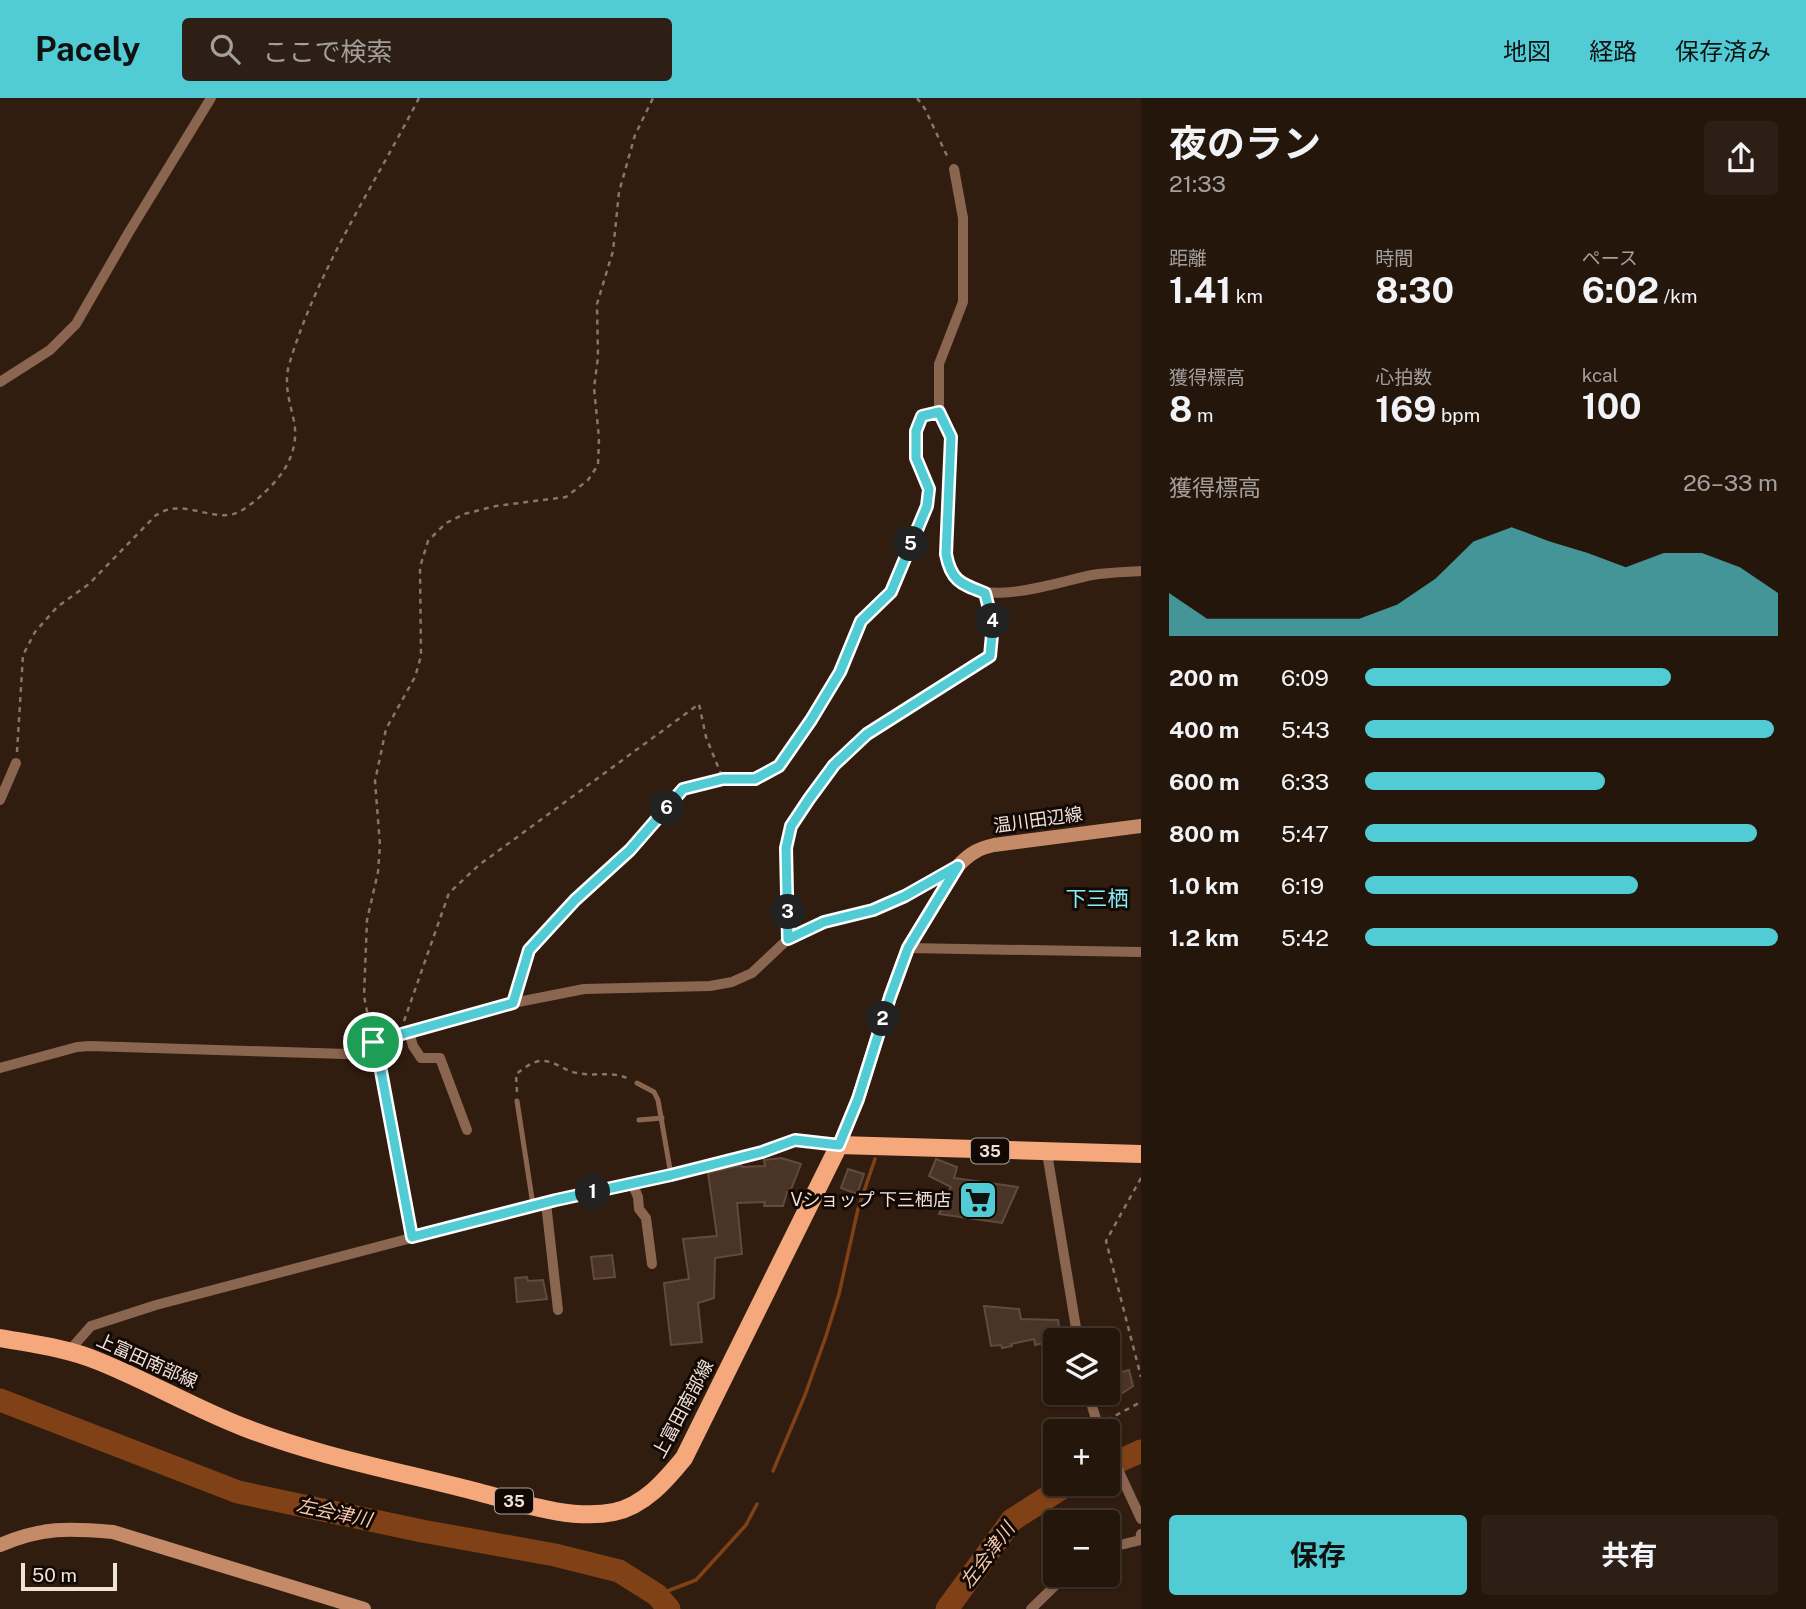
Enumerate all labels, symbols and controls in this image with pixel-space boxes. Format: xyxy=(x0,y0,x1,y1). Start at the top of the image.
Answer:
search box xyxy=(182,18,672,81)
text: Pacely xyxy=(35,30,140,68)
icon: search xyxy=(206,30,244,68)
text: ここで検索 xyxy=(262,36,392,67)
text: 地図 xyxy=(1503,37,1551,65)
text: 経路 xyxy=(1589,37,1637,65)
text: 保存済み xyxy=(1675,37,1771,65)
text: 夜のラン xyxy=(1169,121,1321,166)
button: share xyxy=(1704,121,1778,195)
text: 21:33 xyxy=(1169,170,1226,197)
text: 距離 xyxy=(1169,247,1207,269)
text: 時間 xyxy=(1375,247,1413,269)
text: ペース xyxy=(1582,247,1638,269)
text: 1.41 xyxy=(1169,270,1231,311)
text: 8:30 xyxy=(1375,270,1454,311)
text: 6:02 xyxy=(1582,270,1659,311)
text: km xyxy=(1231,285,1263,307)
text: /km xyxy=(1659,285,1697,307)
text: kcal xyxy=(1582,364,1618,386)
text: 獲得標高 xyxy=(1169,366,1245,388)
text: 心拍数 xyxy=(1375,366,1432,388)
text: 100 xyxy=(1582,386,1642,427)
text: 8 xyxy=(1169,389,1193,430)
text: 169 xyxy=(1375,389,1436,430)
text: m xyxy=(1193,404,1214,426)
text: bpm xyxy=(1436,404,1480,426)
text: 26–33 m xyxy=(1683,469,1778,496)
text: 獲得標高 xyxy=(1169,474,1261,501)
pin: 5 xyxy=(894,526,928,562)
text: 5 xyxy=(904,532,917,554)
pin: 4 xyxy=(976,603,1010,638)
text: 4 xyxy=(986,609,999,631)
text: 200 m xyxy=(1169,664,1239,691)
text: 6:09 xyxy=(1281,664,1329,691)
text: 400 m xyxy=(1169,716,1239,743)
text: 5:43 xyxy=(1281,716,1330,743)
text: 600 m xyxy=(1169,768,1239,795)
text: 6:33 xyxy=(1281,768,1329,795)
pin: 6 xyxy=(650,790,684,826)
text: 6 xyxy=(660,796,673,818)
street label: 温川田辺線 xyxy=(992,803,1084,836)
text: 800 m xyxy=(1169,820,1240,847)
text: 5:47 xyxy=(1281,820,1329,847)
text: 1.0 km xyxy=(1169,872,1239,899)
text: 6:19 xyxy=(1281,872,1324,899)
district label: 下三栖 xyxy=(1066,886,1129,911)
pin: 3 xyxy=(770,894,806,930)
text: 3 xyxy=(781,900,794,922)
text: 1.2 km xyxy=(1169,924,1239,951)
text: 5:42 xyxy=(1281,924,1329,951)
pin: 2 xyxy=(866,1002,900,1037)
text: 2 xyxy=(876,1007,889,1029)
pin xyxy=(343,1012,403,1072)
icon: arrive xyxy=(354,1023,392,1061)
road number: 35 xyxy=(971,1138,1009,1163)
pin: 1 xyxy=(576,1174,610,1210)
supermarket icon: Vショップ 下三栖店 xyxy=(957,1179,999,1221)
text: 1 xyxy=(588,1180,597,1202)
place label: Vショップ 下三栖店 xyxy=(791,1189,951,1210)
map controls xyxy=(1043,1328,1120,1587)
button: layers xyxy=(1043,1328,1120,1405)
street label: 上富田南部線 xyxy=(94,1329,201,1392)
street label: 上富田南部線 xyxy=(648,1356,717,1461)
button: + xyxy=(1043,1419,1120,1496)
road number: 35 xyxy=(495,1488,533,1513)
water label: 左会津川 xyxy=(295,1493,375,1531)
button: − xyxy=(1043,1510,1120,1587)
button: 保存 xyxy=(1169,1515,1467,1595)
button: 共有 xyxy=(1481,1515,1778,1595)
water label: 左会津川 xyxy=(955,1516,1020,1592)
scale bar xyxy=(21,1560,117,1592)
text: 50 m xyxy=(32,1564,77,1586)

